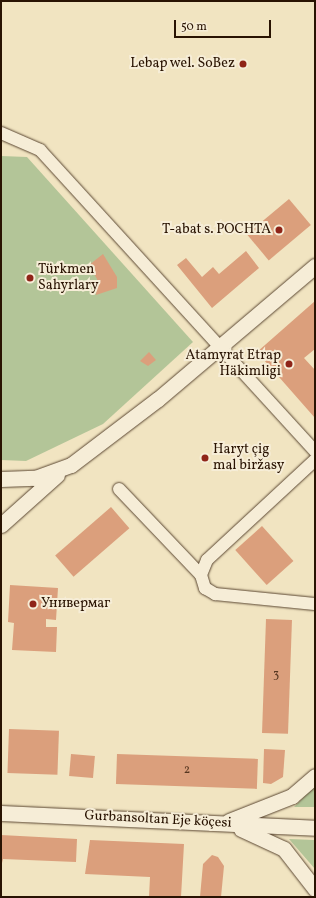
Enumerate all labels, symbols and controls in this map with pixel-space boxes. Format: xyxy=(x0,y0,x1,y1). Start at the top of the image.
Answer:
scale bar xyxy=(176,12,273,38)
text: 50 m xyxy=(181,19,207,35)
place label: Lebap wel. SoBez xyxy=(130,56,235,72)
marker: Lebap wel. SoBez xyxy=(238,59,248,69)
place label: T-abat s. POCHTA xyxy=(162,222,271,238)
marker: T-abat s. POCHTA xyxy=(274,225,284,235)
place label: Türkmen Sahyrlary xyxy=(38,262,99,294)
marker: Türkmen Sahyrlary xyxy=(25,273,35,283)
place label: Atamyrat Etrap Häkimligi xyxy=(186,348,281,380)
marker: Atamyrat Etrap Häkimligi xyxy=(284,359,294,369)
place label: Haryt çig mal biržasy xyxy=(213,442,284,474)
marker: Haryt çig mal biržasy xyxy=(200,453,210,463)
place label: Универмаг xyxy=(41,596,110,612)
marker: Универмаг xyxy=(28,599,38,609)
house number: 3 xyxy=(273,669,279,683)
house number: 2 xyxy=(184,764,190,778)
street label: Gurbansoltan Eje köçesi xyxy=(84,808,232,832)

